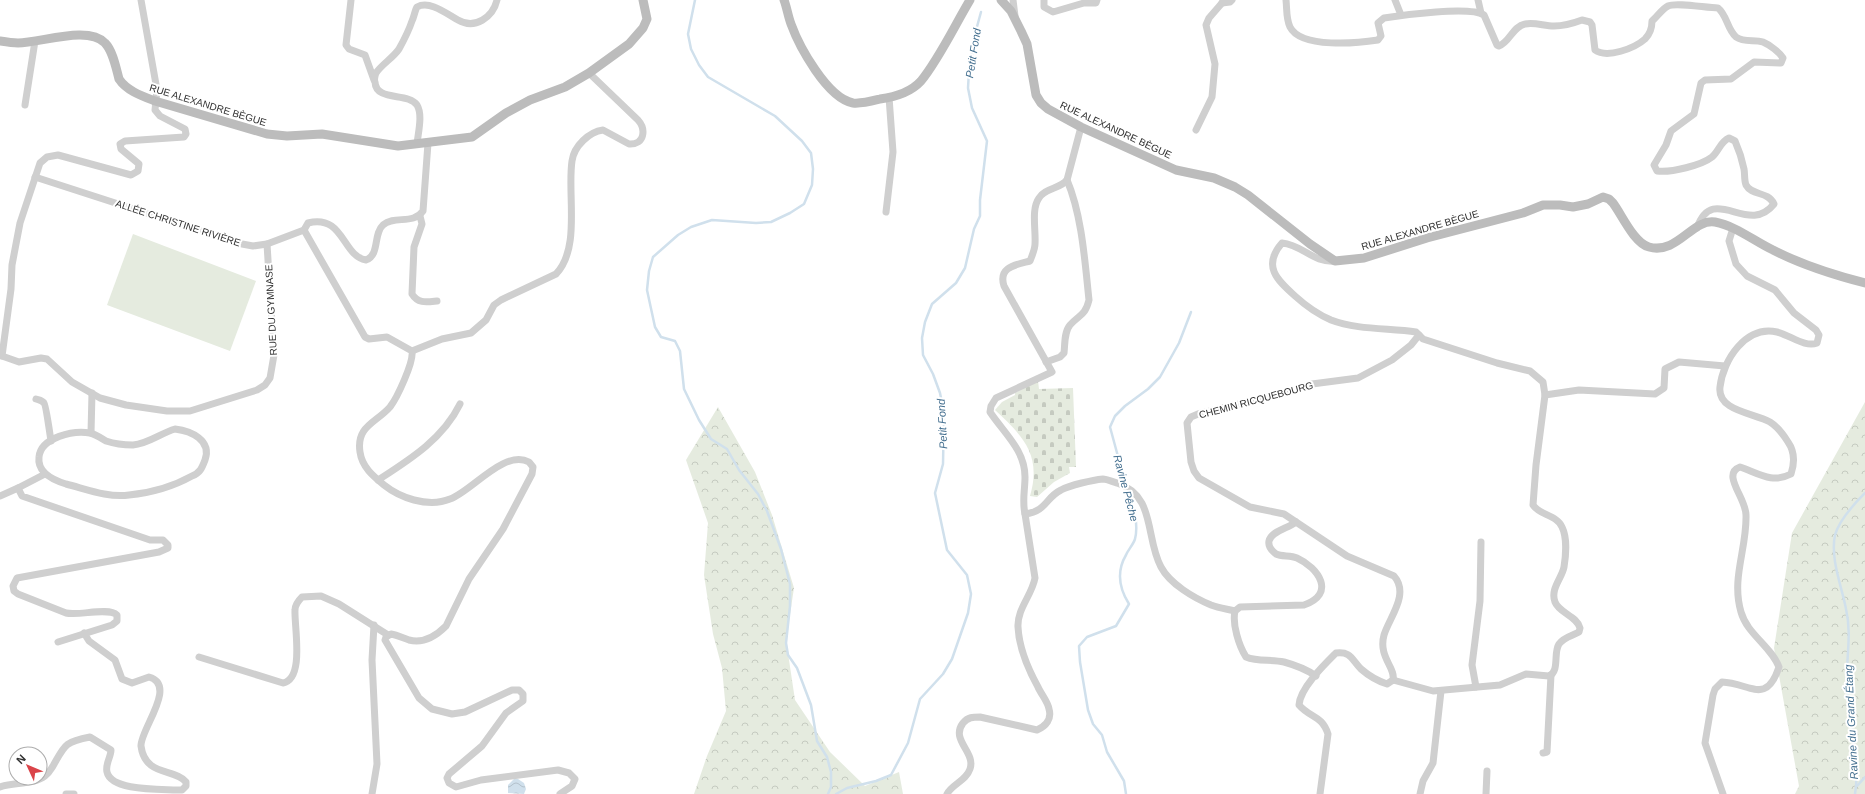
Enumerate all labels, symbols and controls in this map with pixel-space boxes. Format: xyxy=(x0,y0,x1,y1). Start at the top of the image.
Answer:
water label: Petit Fond xyxy=(963,26,983,79)
street label: RUE ALEXANDRE BÈGUE xyxy=(148,81,268,128)
street label: RUE ALEXANDRE BÈGUE xyxy=(1059,98,1174,161)
street label: ALLÉE CHRISTINE RIVIÈRE xyxy=(114,197,242,249)
street label: RUE ALEXANDRE BÈGUE xyxy=(1360,207,1480,252)
street label: RUE DU GYMNASE xyxy=(263,264,279,356)
street label: CHEMIN RICQUEBOURG xyxy=(1198,379,1315,421)
water label: Petit Fond xyxy=(935,398,949,449)
water label: Ravine Pêche xyxy=(1111,453,1141,523)
water label: Ravine du Grand Étang xyxy=(1842,663,1860,780)
north arrow xyxy=(8,746,48,786)
text: N xyxy=(14,752,28,766)

